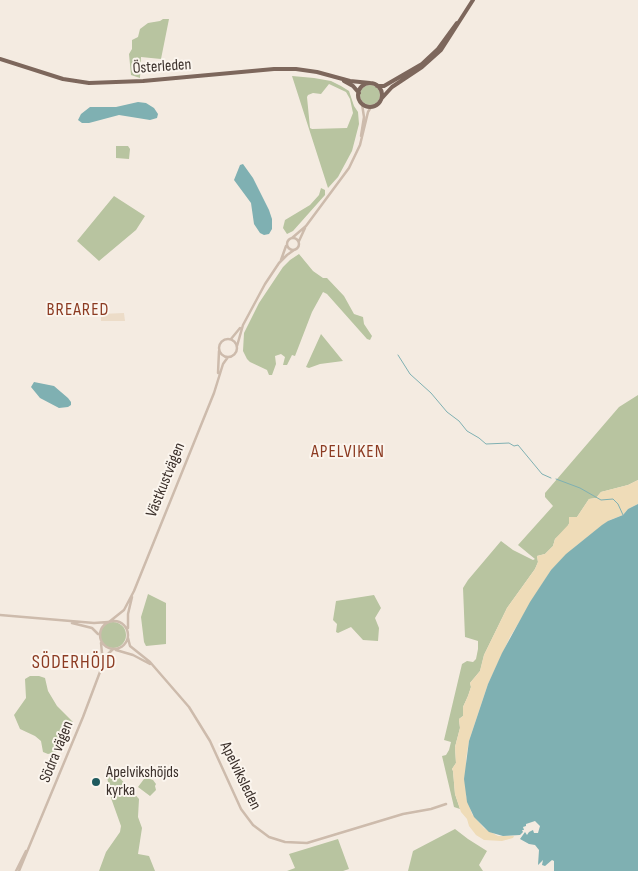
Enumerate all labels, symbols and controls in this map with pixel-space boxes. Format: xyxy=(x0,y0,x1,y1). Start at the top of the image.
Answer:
street label: Österleden xyxy=(132,55,192,79)
district label: BREARED xyxy=(46,299,110,321)
street label: Västkustvägen xyxy=(142,440,190,520)
district label: APELVIKEN xyxy=(310,441,386,463)
district label: SÖDERHÖJD xyxy=(31,652,117,674)
street label: Södra vägen xyxy=(36,718,78,786)
street label: Apelviksleden xyxy=(215,739,265,813)
place label: Apelvikshöjds kyrka xyxy=(106,763,179,801)
marker: Apelvikshöjds kyrka xyxy=(90,776,102,788)

